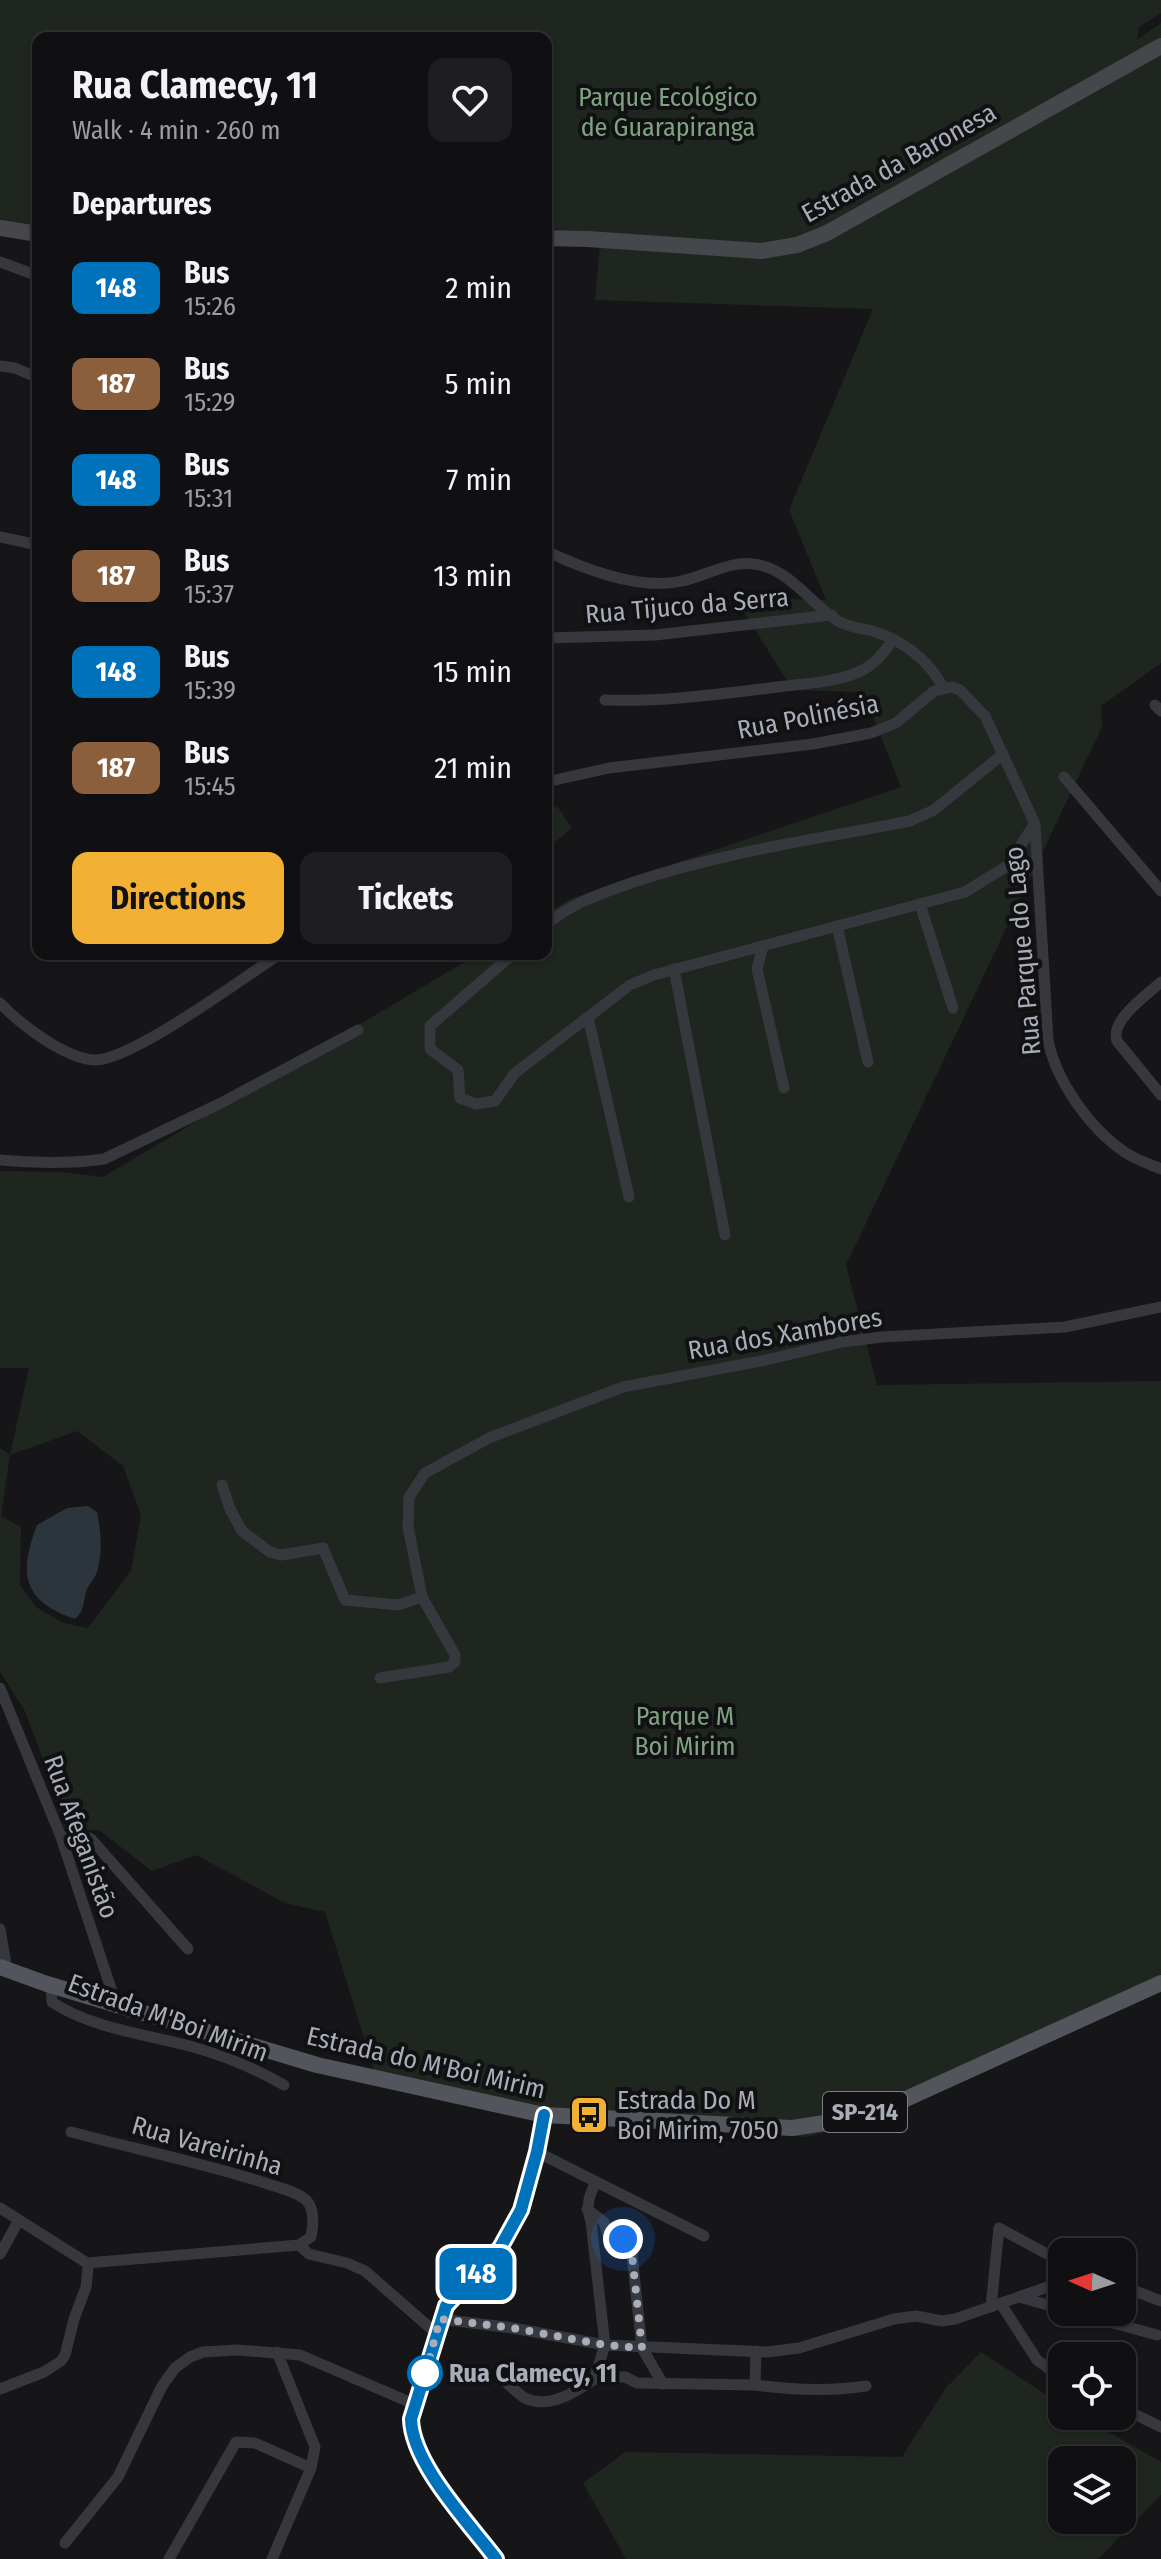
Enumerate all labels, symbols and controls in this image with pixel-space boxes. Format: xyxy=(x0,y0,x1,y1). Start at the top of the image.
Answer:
button: heart xyxy=(428,58,512,142)
text: Rua Clamecy, 11 xyxy=(72,62,318,108)
park label: Parque Ecológico de Guarapiranga xyxy=(578,82,758,143)
street label: Estrada da Baronesa xyxy=(796,97,1002,229)
text: Walk · 4 min · 260 m xyxy=(72,115,281,146)
text: Departures xyxy=(72,186,212,222)
text: Bus xyxy=(184,255,229,291)
text: 2 min xyxy=(445,270,512,306)
text: 148 xyxy=(95,271,137,304)
text: 15:26 xyxy=(184,291,236,322)
text: Bus xyxy=(184,351,229,387)
text: 5 min xyxy=(445,366,512,402)
text: 187 xyxy=(97,367,135,400)
text: 15:29 xyxy=(184,387,236,418)
text: Bus xyxy=(184,447,229,483)
text: 7 min xyxy=(446,462,512,498)
text: 148 xyxy=(95,463,137,496)
text: 15:31 xyxy=(184,483,233,514)
text: Bus xyxy=(184,543,229,579)
text: 13 min xyxy=(433,558,512,594)
text: 187 xyxy=(97,559,135,592)
text: 15:37 xyxy=(184,579,234,610)
street label: Rua Tijuco da Serra xyxy=(584,582,790,630)
text: Bus xyxy=(184,639,229,675)
text: 15 min xyxy=(433,654,512,690)
text: 148 xyxy=(95,655,137,688)
text: 15:39 xyxy=(184,675,236,706)
street label: Rua Polinésia xyxy=(735,688,881,746)
text: Bus xyxy=(184,735,229,771)
text: 21 min xyxy=(434,750,512,786)
text: 187 xyxy=(97,751,135,784)
text: 15:45 xyxy=(184,771,236,802)
street label: Rua Parque do Lago xyxy=(998,845,1048,1057)
button: Directions xyxy=(72,852,284,944)
button: Tickets xyxy=(300,852,512,944)
street label: Rua dos Xambores xyxy=(686,1302,884,1366)
park label: Parque M Boi Mirim xyxy=(634,1701,736,1762)
street label: Rua Afeganistão xyxy=(37,1751,125,1923)
street label: Estrada M'Boi Mirim xyxy=(64,1967,272,2069)
street label: Estrada do M'Boi Mirim xyxy=(304,2020,548,2106)
place label: Estrada Do M Boi Mirim, 7050 xyxy=(617,2085,779,2146)
road number: SP-214 xyxy=(823,2092,907,2132)
bus stop icon: Estrada Do M Boi Mirim, 7050 xyxy=(568,2094,610,2136)
street label: Rua Vareirinha xyxy=(128,2110,286,2182)
your location xyxy=(603,2219,643,2259)
north arrow xyxy=(1048,2238,1136,2326)
map controls xyxy=(1048,2238,1136,2534)
line badge: 148 xyxy=(430,2248,522,2300)
text: 148 xyxy=(455,2257,497,2290)
button: locate xyxy=(1048,2342,1136,2430)
marker: Rua Clamecy, 11 xyxy=(408,2356,442,2390)
place label: Rua Clamecy, 11 xyxy=(449,2358,617,2389)
button: layers xyxy=(1048,2446,1136,2534)

